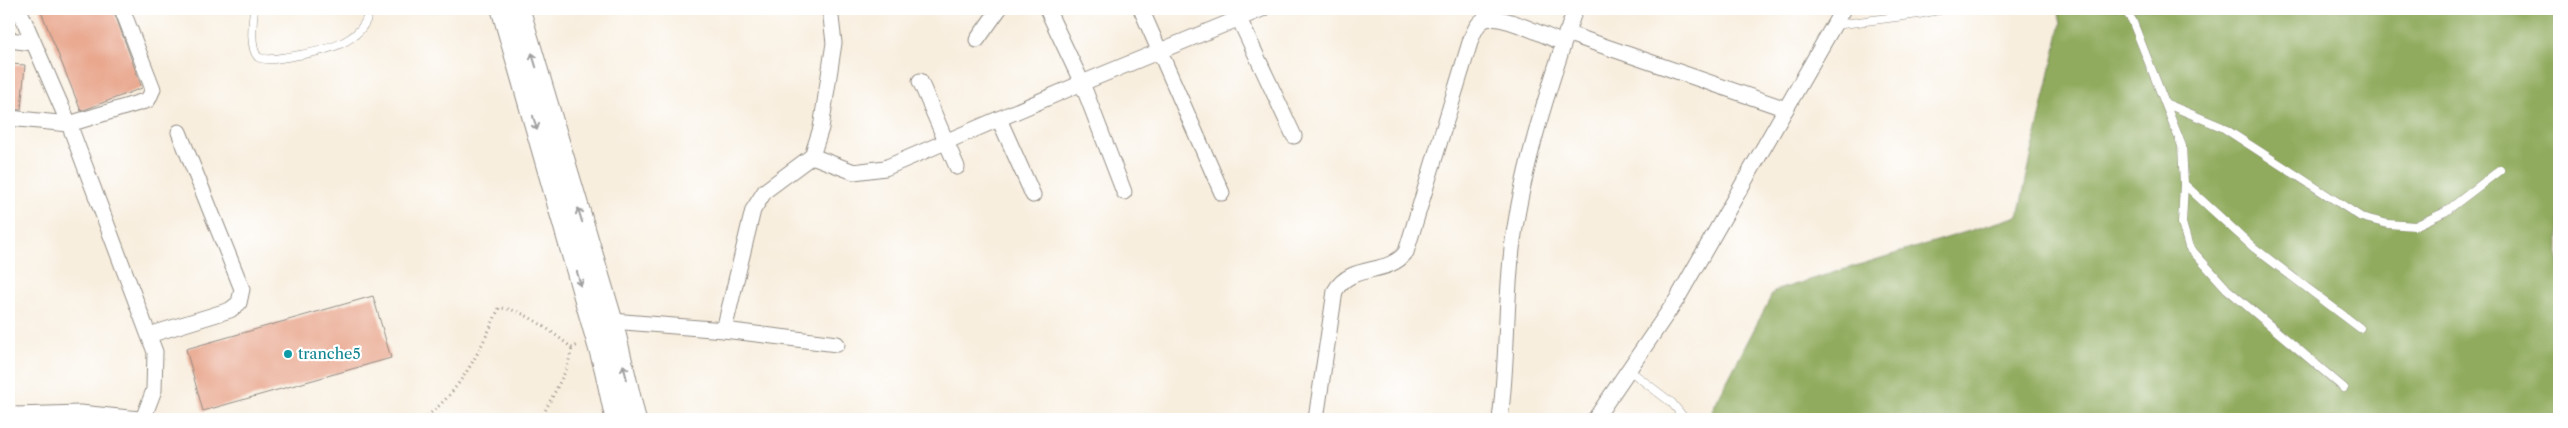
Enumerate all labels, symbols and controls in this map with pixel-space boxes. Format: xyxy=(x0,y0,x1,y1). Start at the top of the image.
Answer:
one-way arrow xyxy=(528,52,538,68)
one-way arrow xyxy=(530,114,540,130)
one-way arrow xyxy=(575,208,585,224)
one-way arrow xyxy=(575,271,585,287)
place label: tranche5 xyxy=(298,344,361,363)
marker: tranche5 xyxy=(282,348,294,360)
one-way arrow xyxy=(620,364,629,380)

